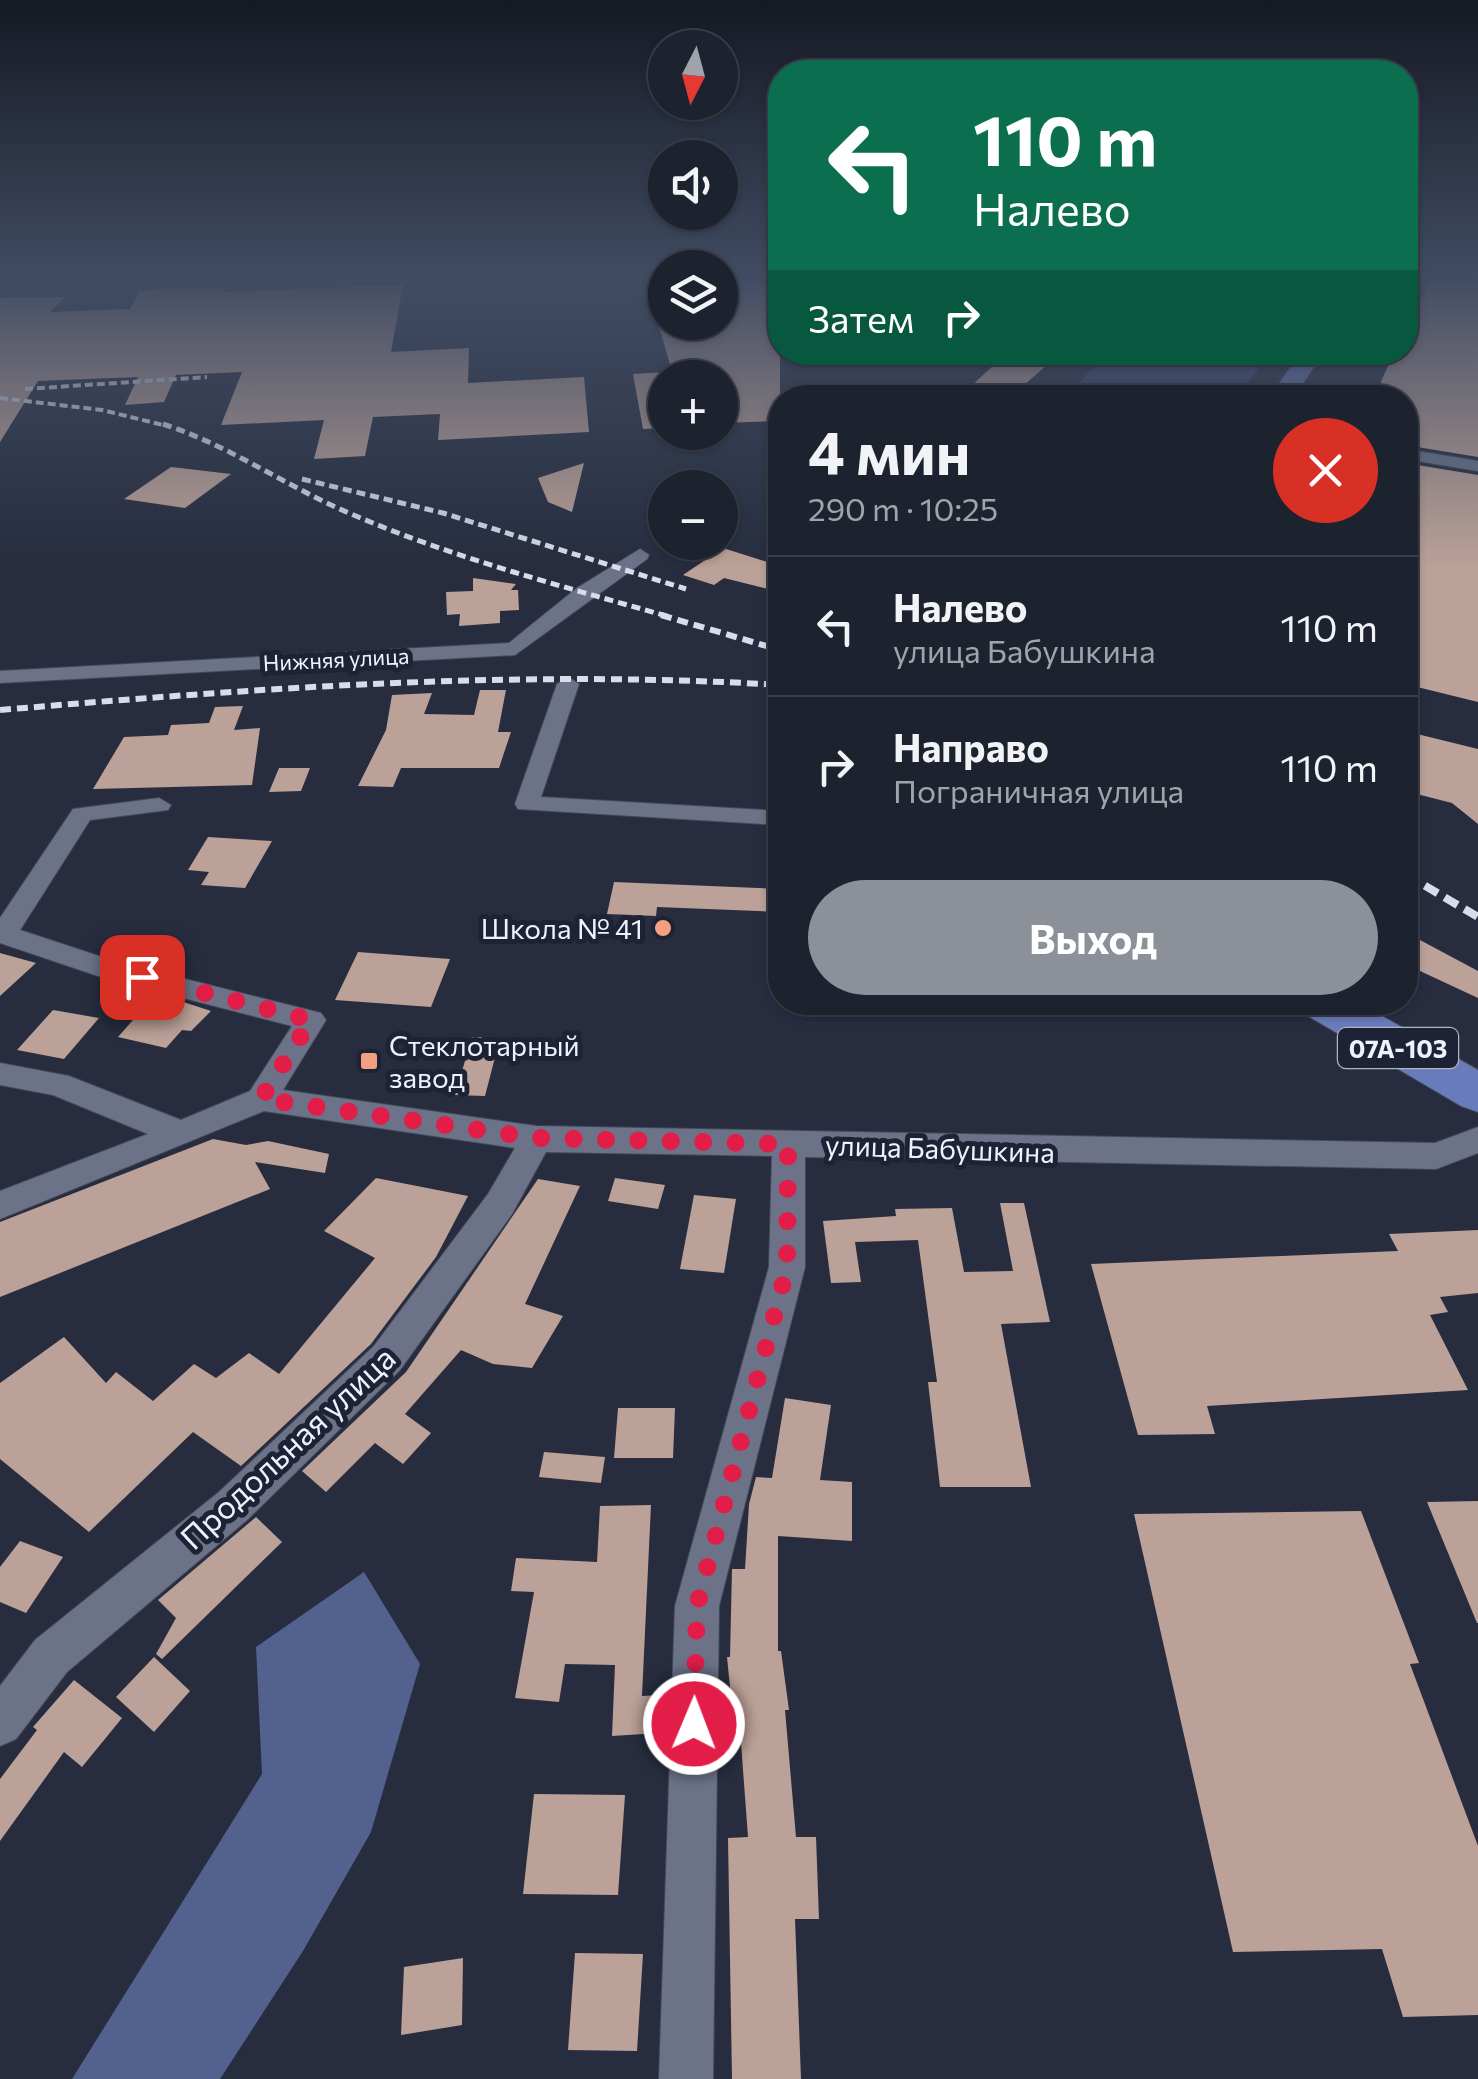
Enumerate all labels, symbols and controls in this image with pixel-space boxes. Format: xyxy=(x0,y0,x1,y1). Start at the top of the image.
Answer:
north arrow xyxy=(648,30,738,120)
map controls xyxy=(648,30,738,560)
text: 110 m xyxy=(973,95,1157,180)
icon: left xyxy=(808,100,938,230)
button: sound xyxy=(648,140,738,230)
text: Налево xyxy=(973,180,1131,235)
button: layers xyxy=(648,250,738,340)
icon: right xyxy=(934,290,989,345)
text: Затем xyxy=(808,294,914,341)
button: + xyxy=(648,360,738,450)
text: 4 мин xyxy=(808,414,970,487)
button: close xyxy=(1273,418,1378,523)
button: − xyxy=(648,470,738,560)
text: 290 m · 10:25 xyxy=(808,488,998,528)
text: Налево xyxy=(893,583,1027,630)
icon: left xyxy=(808,599,863,654)
text: 110 m xyxy=(1280,603,1378,650)
text: улица Бабушкина xyxy=(893,630,1156,670)
street label: Нижняя улица xyxy=(262,642,410,676)
text: Направо xyxy=(893,723,1049,770)
icon: right xyxy=(808,739,863,794)
text: 110 m xyxy=(1280,743,1378,790)
text: Пограничная улица xyxy=(893,770,1184,810)
button: Выход xyxy=(808,880,1378,995)
place label: Школа № 41 xyxy=(481,911,643,945)
marker: Школа № 41 xyxy=(652,917,674,939)
pin xyxy=(100,935,185,1020)
icon: arrive xyxy=(115,950,170,1005)
place label: Стеклотарный завод xyxy=(389,1028,580,1094)
road number: 07А-103 xyxy=(1338,1028,1458,1068)
marker: Стеклотарный завод xyxy=(358,1050,380,1072)
street label: улица Бабушкина xyxy=(825,1127,1055,1169)
street label: Продольная улица xyxy=(171,1337,403,1557)
position arrow xyxy=(642,1672,746,1776)

